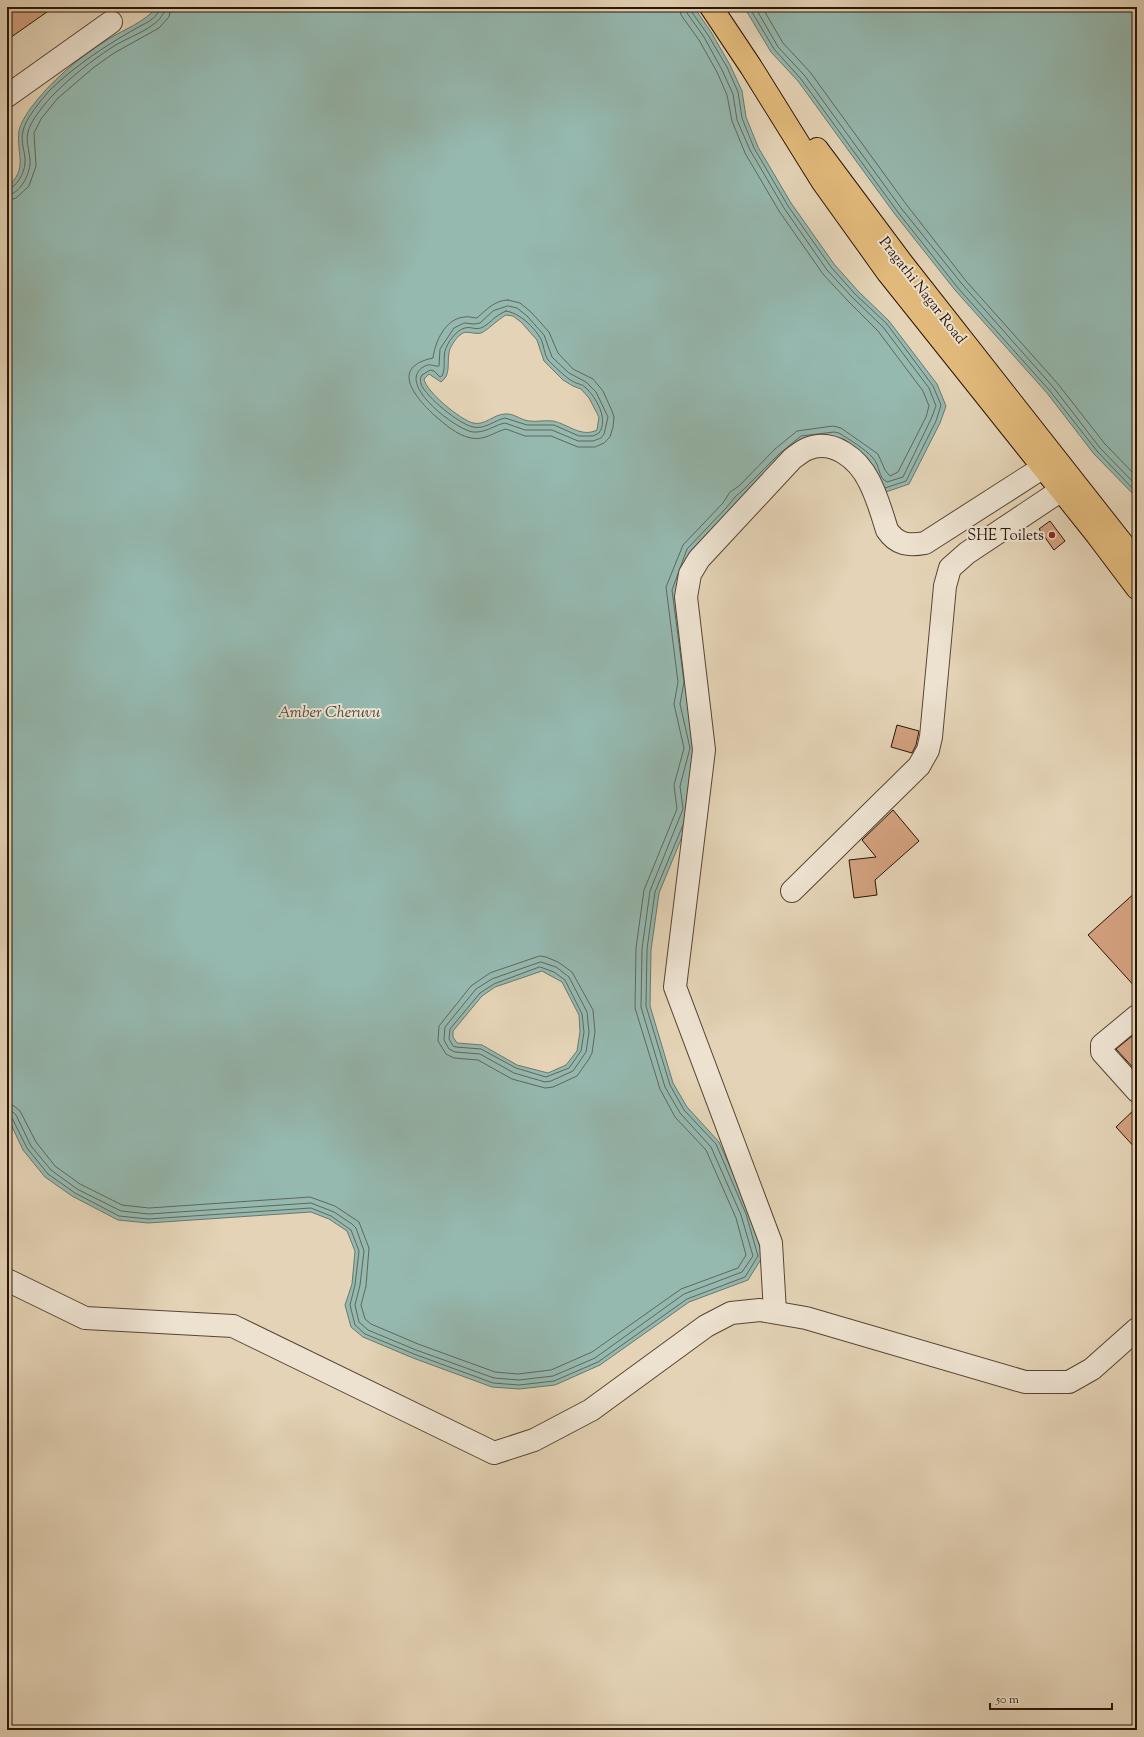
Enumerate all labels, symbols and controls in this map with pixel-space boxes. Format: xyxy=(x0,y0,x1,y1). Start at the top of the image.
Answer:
street label: Pragathi Nagar Road xyxy=(873,233,971,349)
place label: SHE Toilets xyxy=(967,526,1044,547)
marker: SHE Toilets xyxy=(1047,530,1057,540)
water label: Amber Cheruvu xyxy=(278,702,381,725)
scale bar xyxy=(990,1685,1112,1711)
text: 50 m xyxy=(995,1691,1019,1709)

